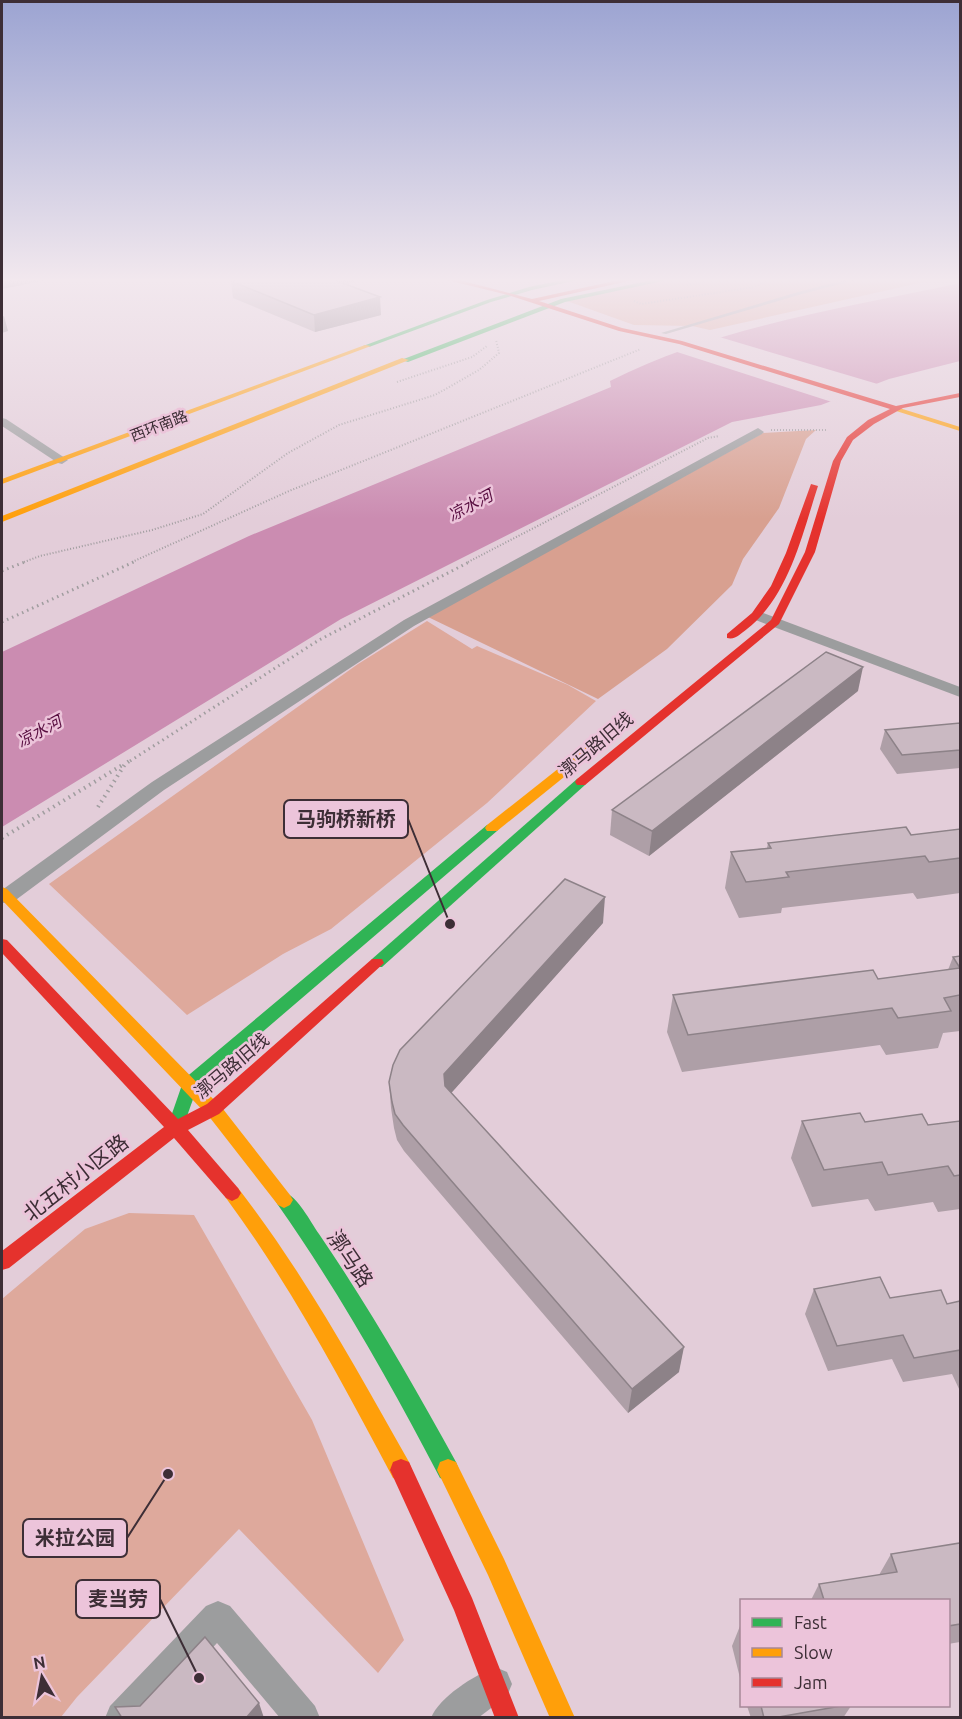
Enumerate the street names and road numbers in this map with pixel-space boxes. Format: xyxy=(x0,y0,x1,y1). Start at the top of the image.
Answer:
street label: 西环南路 xyxy=(128,407,190,444)
street label: 漷马路旧线 xyxy=(554,708,636,781)
street label: 漷马路旧线 xyxy=(190,1029,272,1102)
street label: 北五村小区路 xyxy=(18,1129,132,1225)
street label: 漷马路 xyxy=(323,1226,378,1291)

